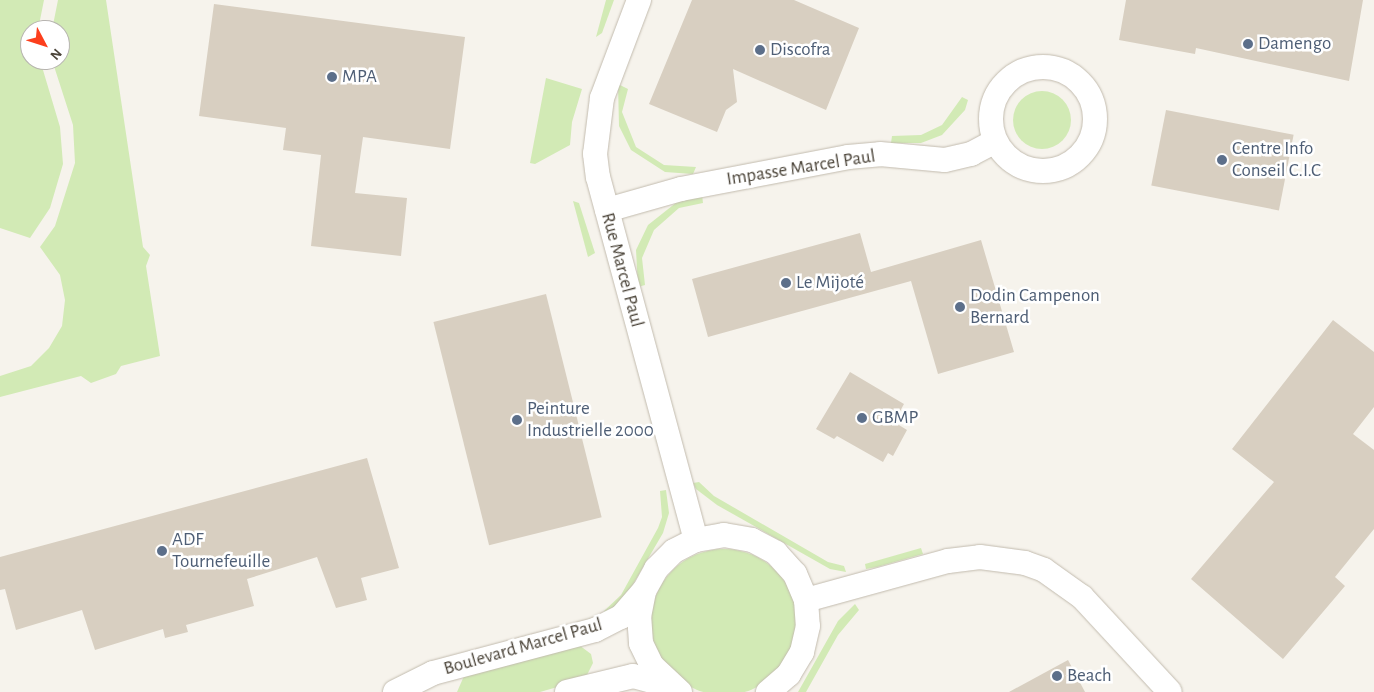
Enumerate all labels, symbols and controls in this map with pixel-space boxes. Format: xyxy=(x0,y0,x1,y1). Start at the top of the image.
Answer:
north arrow xyxy=(20,20,70,70)
place label: Damengo xyxy=(1258,33,1331,55)
marker: Damengo xyxy=(1242,38,1254,50)
place label: Discofra xyxy=(770,39,831,61)
marker: Discofra xyxy=(754,44,766,56)
text: N xyxy=(47,46,64,62)
place label: MPA xyxy=(342,66,377,88)
marker: MPA xyxy=(326,71,338,83)
place label: Centre Info Conseil C.I.C xyxy=(1232,138,1321,182)
street label: Impasse Marcel Paul xyxy=(725,145,877,191)
marker: Centre Info Conseil C.I.C xyxy=(1216,154,1228,166)
street label: Rue Marcel Paul xyxy=(596,210,648,330)
place label: Le Mijoté xyxy=(796,272,864,294)
marker: Le Mijoté xyxy=(780,277,792,289)
place label: Dodin Campenon Bernard xyxy=(970,285,1100,329)
marker: Dodin Campenon Bernard xyxy=(954,301,966,313)
place label: Peinture Industrielle 2000 xyxy=(527,398,654,442)
place label: GBMP xyxy=(872,407,918,429)
marker: GBMP xyxy=(856,412,868,424)
marker: Peinture Industrielle 2000 xyxy=(511,414,523,426)
place label: ADF Tournefeuille xyxy=(172,529,270,573)
marker: ADF Tournefeuille xyxy=(156,545,168,557)
street label: Boulevard Marcel Paul xyxy=(441,613,605,681)
place label: Beach xyxy=(1067,665,1112,687)
marker: Beach xyxy=(1051,670,1063,682)

